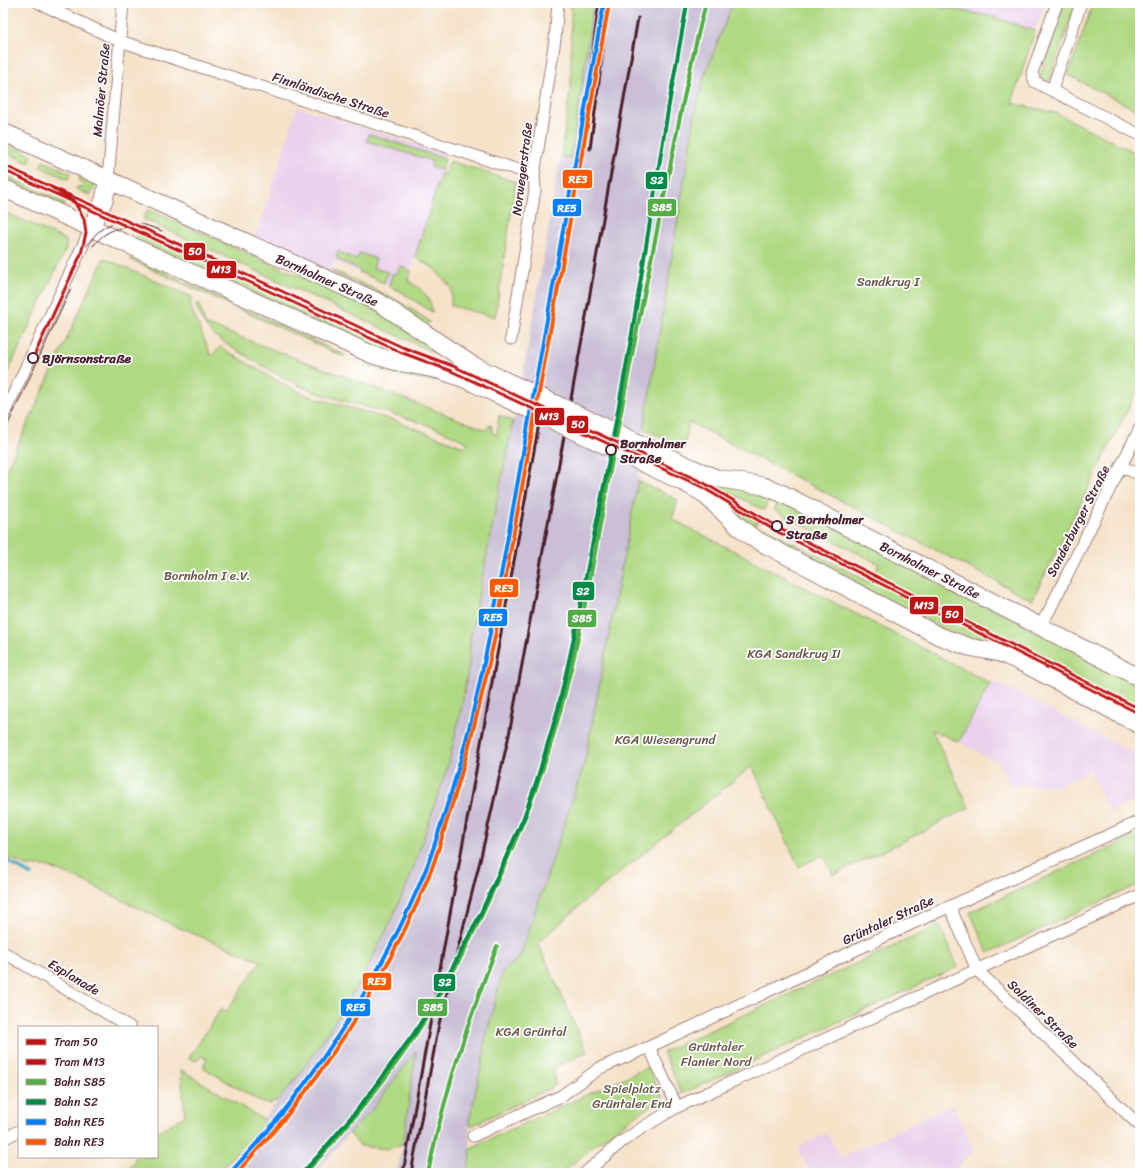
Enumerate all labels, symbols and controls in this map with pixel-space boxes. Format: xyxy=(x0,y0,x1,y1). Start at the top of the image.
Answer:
street label: Malmöer Straße xyxy=(85,42,117,138)
street label: Finnländische Straße xyxy=(269,65,393,125)
street label: Norwegerstraße xyxy=(505,121,539,217)
line badge: RE3 xyxy=(562,169,593,189)
text: RE3 xyxy=(568,170,588,189)
line badge: S2 xyxy=(645,171,668,190)
text: S2 xyxy=(649,171,664,190)
line badge: RE5 xyxy=(552,198,582,217)
line badge: S85 xyxy=(647,198,677,217)
text: S85 xyxy=(651,198,672,217)
text: RE5 xyxy=(556,199,577,218)
line badge: 50 xyxy=(183,242,206,261)
text: 50 xyxy=(188,242,202,261)
street label: Bornholmer Straße xyxy=(272,247,382,313)
line badge: M13 xyxy=(206,260,237,279)
text: M13 xyxy=(210,260,232,279)
park label: Sandkrug I xyxy=(857,270,920,293)
place label: Björnsonstraße xyxy=(42,347,132,370)
marker: Björnsonstraße xyxy=(27,352,39,364)
line badge: M13 xyxy=(534,407,565,426)
text: M13 xyxy=(538,407,560,426)
line badge: 50 xyxy=(566,415,589,434)
text: 50 xyxy=(571,415,585,434)
place label: Bornholmer Straße xyxy=(619,432,688,470)
marker: Bornholmer Straße xyxy=(605,444,617,456)
street label: Sonderburger Straße xyxy=(1040,461,1116,581)
place label: S Bornholmer Straße xyxy=(785,508,865,546)
marker: S Bornholmer Straße xyxy=(771,520,783,532)
street label: Bornholmer Straße xyxy=(876,535,985,605)
park label: Bornholm I e.V. xyxy=(164,564,250,587)
line badge: RE3 xyxy=(489,578,519,598)
text: RE3 xyxy=(494,579,514,598)
line badge: S2 xyxy=(572,581,595,601)
text: S2 xyxy=(575,582,590,601)
line badge: M13 xyxy=(909,596,939,615)
text: M13 xyxy=(913,596,935,615)
line badge: 50 xyxy=(941,605,964,624)
text: 50 xyxy=(945,605,959,624)
line badge: RE5 xyxy=(478,608,508,627)
text: RE5 xyxy=(482,608,503,627)
line badge: S85 xyxy=(567,609,597,628)
text: S85 xyxy=(571,609,592,628)
park label: KGA Sandkrug II xyxy=(747,642,841,665)
park label: KGA Wiesengrund xyxy=(615,728,716,751)
street label: Grüntaler Straße xyxy=(838,888,938,951)
street label: Esplanade xyxy=(44,952,104,1002)
line badge: RE3 xyxy=(362,972,392,991)
text: RE3 xyxy=(367,972,387,991)
line badge: S2 xyxy=(433,973,456,992)
text: S2 xyxy=(437,973,452,992)
street label: Soldiner Straße xyxy=(1002,974,1084,1055)
line badge: RE5 xyxy=(340,998,371,1017)
text: RE5 xyxy=(345,998,366,1017)
line badge: S85 xyxy=(417,998,448,1017)
text: S85 xyxy=(422,998,443,1017)
park label: KGA Grüntal xyxy=(496,1020,567,1043)
legend xyxy=(18,1026,158,1158)
text: Tram 50 xyxy=(54,1031,98,1053)
park label: Grüntaler Flanier Nord xyxy=(681,1035,752,1073)
text: Tram M13 xyxy=(54,1051,105,1073)
text: Bahn S85 xyxy=(54,1071,106,1093)
park label: Spielplatz Grüntaler End xyxy=(592,1077,673,1115)
text: Bahn S2 xyxy=(54,1091,98,1113)
text: Bahn RE5 xyxy=(54,1111,105,1133)
text: Bahn RE3 xyxy=(54,1131,104,1153)

